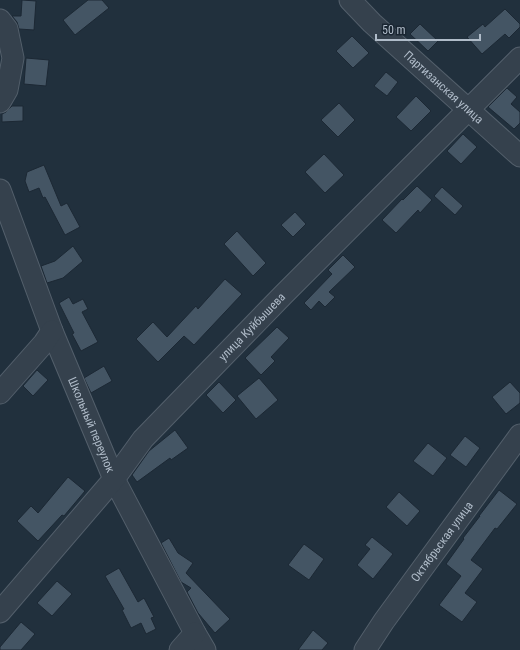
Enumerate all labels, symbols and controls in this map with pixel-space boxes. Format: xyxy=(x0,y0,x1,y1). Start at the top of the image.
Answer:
scale bar xyxy=(376,16,480,42)
text: 50 m xyxy=(382,23,406,37)
street label: Партизанская улица xyxy=(401,48,486,127)
street label: улица Куйбышева xyxy=(216,290,288,364)
street label: Школьный переулок xyxy=(65,375,118,475)
street label: Октябрьская улица xyxy=(408,499,476,584)

